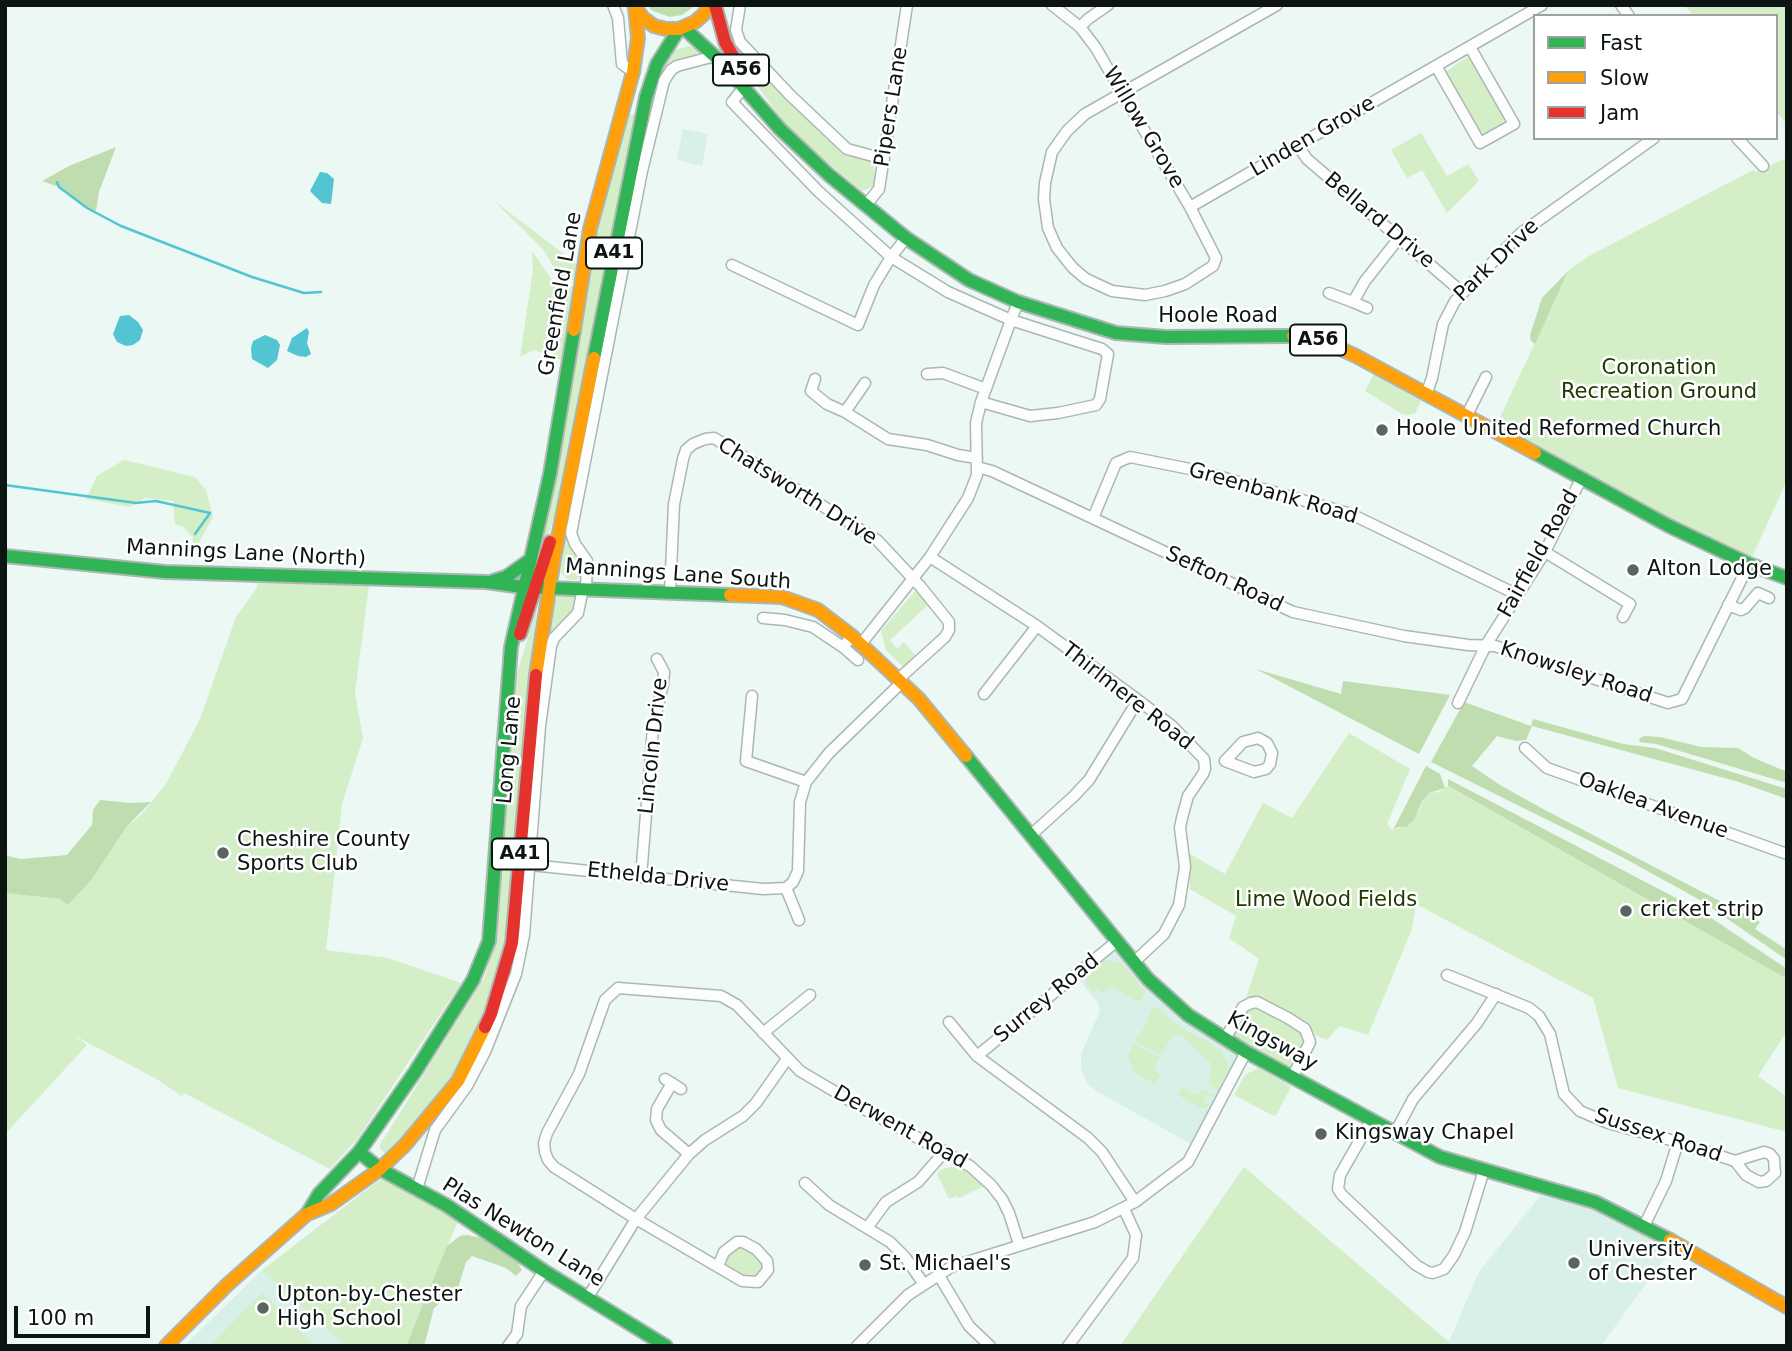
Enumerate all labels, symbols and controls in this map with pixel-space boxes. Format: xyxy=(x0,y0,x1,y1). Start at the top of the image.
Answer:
legend xyxy=(1533,14,1778,140)
text: Fast xyxy=(1600,31,1642,55)
street label: Pipers Lane xyxy=(870,45,914,169)
road number: A56 xyxy=(713,54,769,86)
street label: Willow Grove xyxy=(1097,63,1189,193)
text: Slow xyxy=(1600,66,1649,90)
street label: Linden Grove xyxy=(1246,91,1380,183)
text: Jam xyxy=(1600,101,1640,125)
street label: Bellard Drive xyxy=(1319,168,1439,274)
street label: Greenfield Lane xyxy=(534,210,588,378)
street label: Park Drive xyxy=(1449,214,1545,308)
road number: A41 xyxy=(586,238,642,268)
street label: Hoole Road xyxy=(1158,304,1278,330)
road number: A56 xyxy=(1290,324,1346,356)
park label: Coronation Recreation Ground xyxy=(1561,356,1757,406)
place label: Hoole United Reformed Church xyxy=(1396,417,1721,443)
marker: Hoole United Reformed Church xyxy=(1374,422,1390,438)
street label: Chatsworth Drive xyxy=(713,433,881,551)
street label: Greenbank Road xyxy=(1186,458,1360,530)
street label: Fairfield Road xyxy=(1494,486,1584,622)
street label: Mannings Lane (North) xyxy=(125,535,367,573)
street label: Sefton Road xyxy=(1161,542,1287,618)
street label: Mannings Lane South xyxy=(564,555,792,595)
place label: Alton Lodge xyxy=(1647,557,1772,583)
marker: Alton Lodge xyxy=(1625,562,1641,578)
street label: Knowsley Road xyxy=(1497,637,1655,709)
street label: Thirlmere Road xyxy=(1056,638,1198,756)
street label: Lincoln Drive xyxy=(634,677,674,815)
street label: Long Lane xyxy=(493,695,527,805)
street label: Oaklea Avenue xyxy=(1575,767,1731,845)
place label: Cheshire County Sports Club xyxy=(237,828,411,878)
road number: A41 xyxy=(492,838,548,870)
marker: Cheshire County Sports Club xyxy=(215,845,231,861)
street label: Ethelda Drive xyxy=(586,858,730,898)
park label: Lime Wood Fields xyxy=(1235,888,1417,914)
place label: cricket strip xyxy=(1640,898,1764,924)
marker: cricket strip xyxy=(1618,903,1634,919)
street label: Surrey Road xyxy=(989,949,1105,1049)
street label: Kingsway xyxy=(1222,1007,1322,1077)
street label: Derwent Road xyxy=(829,1081,971,1175)
street label: Sussex Road xyxy=(1591,1103,1725,1169)
place label: Kingsway Chapel xyxy=(1335,1121,1514,1147)
marker: Kingsway Chapel xyxy=(1313,1126,1329,1142)
street label: Plas Newton Lane xyxy=(437,1173,609,1293)
place label: University of Chester xyxy=(1588,1238,1697,1288)
place label: St. Michael's xyxy=(879,1252,1011,1278)
marker: University of Chester xyxy=(1566,1255,1582,1271)
marker: St. Michael's xyxy=(857,1257,873,1273)
place label: Upton-by-Chester High School xyxy=(277,1283,462,1333)
scale bar xyxy=(18,1292,154,1336)
marker: Upton-by-Chester High School xyxy=(255,1300,271,1316)
text: 100 m xyxy=(27,1306,94,1330)

